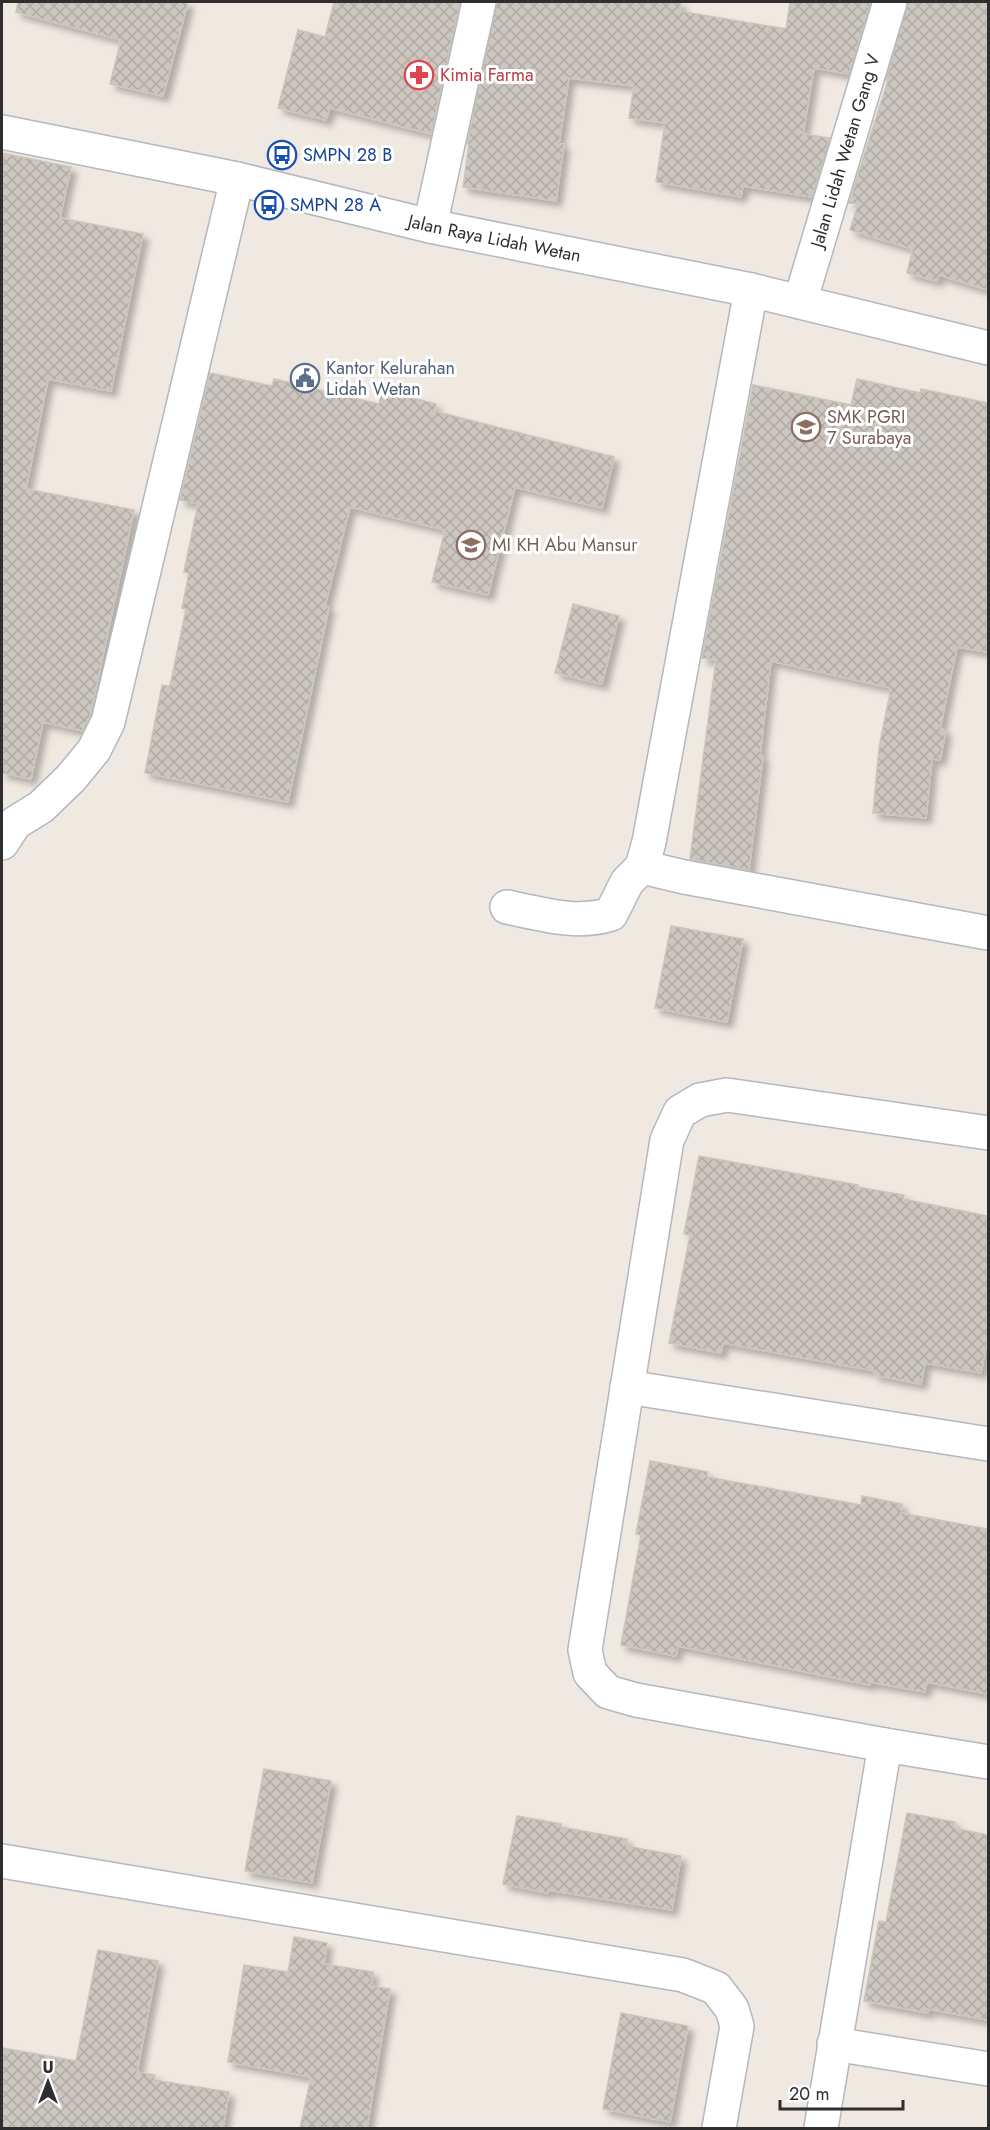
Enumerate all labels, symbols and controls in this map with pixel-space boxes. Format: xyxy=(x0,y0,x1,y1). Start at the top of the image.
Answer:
street label: Jalan Lidah Wetan Gang V xyxy=(804,51,887,252)
pharmacy icon: Kimia Farma xyxy=(403,59,435,91)
place label: Kimia Farma xyxy=(440,62,534,88)
bus stop icon: SMPN 28 B xyxy=(266,139,298,171)
place label: SMPN 28 B xyxy=(303,142,392,168)
bus stop icon: SMPN 28 A xyxy=(253,189,285,221)
place label: SMPN 28 A xyxy=(290,192,381,218)
street label: Jalan Raya Lidah Wetan xyxy=(403,208,583,269)
place label: Kantor Kelurahan Lidah Wetan xyxy=(326,355,455,402)
public building icon: Kantor Kelurahan Lidah Wetan xyxy=(289,362,321,394)
place label: SMK PGRI 7 Surabaya xyxy=(827,404,911,451)
school or university icon: SMK PGRI 7 Surabaya xyxy=(790,411,822,443)
school or university icon: MI KH Abu Mansur xyxy=(455,529,487,561)
place label: MI KH Abu Mansur xyxy=(492,532,638,558)
north arrow xyxy=(18,2052,78,2112)
text: U xyxy=(42,2056,54,2079)
scale bar xyxy=(780,2073,903,2111)
text: 20 m xyxy=(789,2081,829,2107)

